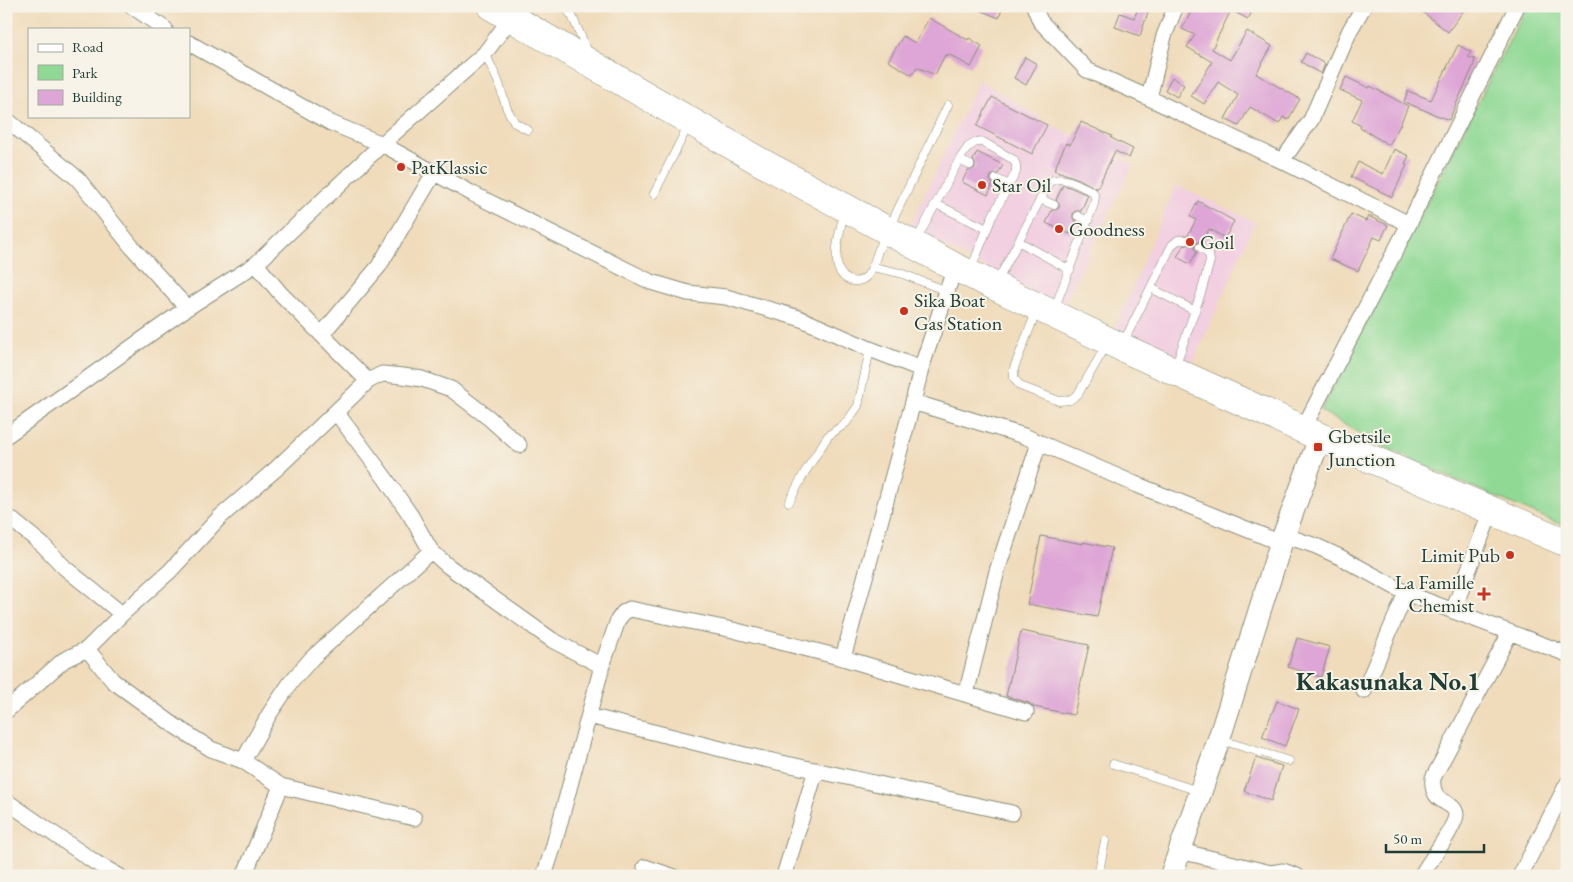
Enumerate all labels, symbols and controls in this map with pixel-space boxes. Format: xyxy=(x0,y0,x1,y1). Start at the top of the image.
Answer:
legend xyxy=(28,28,190,118)
text: Road xyxy=(72,37,104,56)
text: Park xyxy=(72,63,99,82)
text: Building xyxy=(72,87,122,106)
place label: PatKlassic xyxy=(411,154,488,180)
marker: PatKlassic xyxy=(395,161,407,173)
place label: Star Oil xyxy=(992,172,1051,198)
marker: Star Oil xyxy=(976,179,988,191)
place label: Goodness xyxy=(1069,216,1145,242)
marker: Goodness xyxy=(1053,223,1065,235)
place label: Goil xyxy=(1200,229,1234,255)
marker: Goil xyxy=(1184,236,1196,248)
place label: Sika Boat Gas Station xyxy=(914,287,1003,336)
marker: Sika Boat Gas Station xyxy=(898,305,910,317)
place label: Gbetsile Junction xyxy=(1326,423,1396,472)
marker: Gbetsile Junction xyxy=(1312,441,1324,453)
place label: Limit Pub xyxy=(1421,542,1500,568)
marker: Limit Pub xyxy=(1504,549,1516,561)
place label: La Famille Chemist xyxy=(1395,569,1475,618)
marker: La Famille Chemist xyxy=(1478,588,1490,600)
district label: Kakasunaka No.1 xyxy=(1296,665,1480,697)
scale bar xyxy=(1386,822,1483,854)
text: 50 m xyxy=(1393,829,1422,848)

